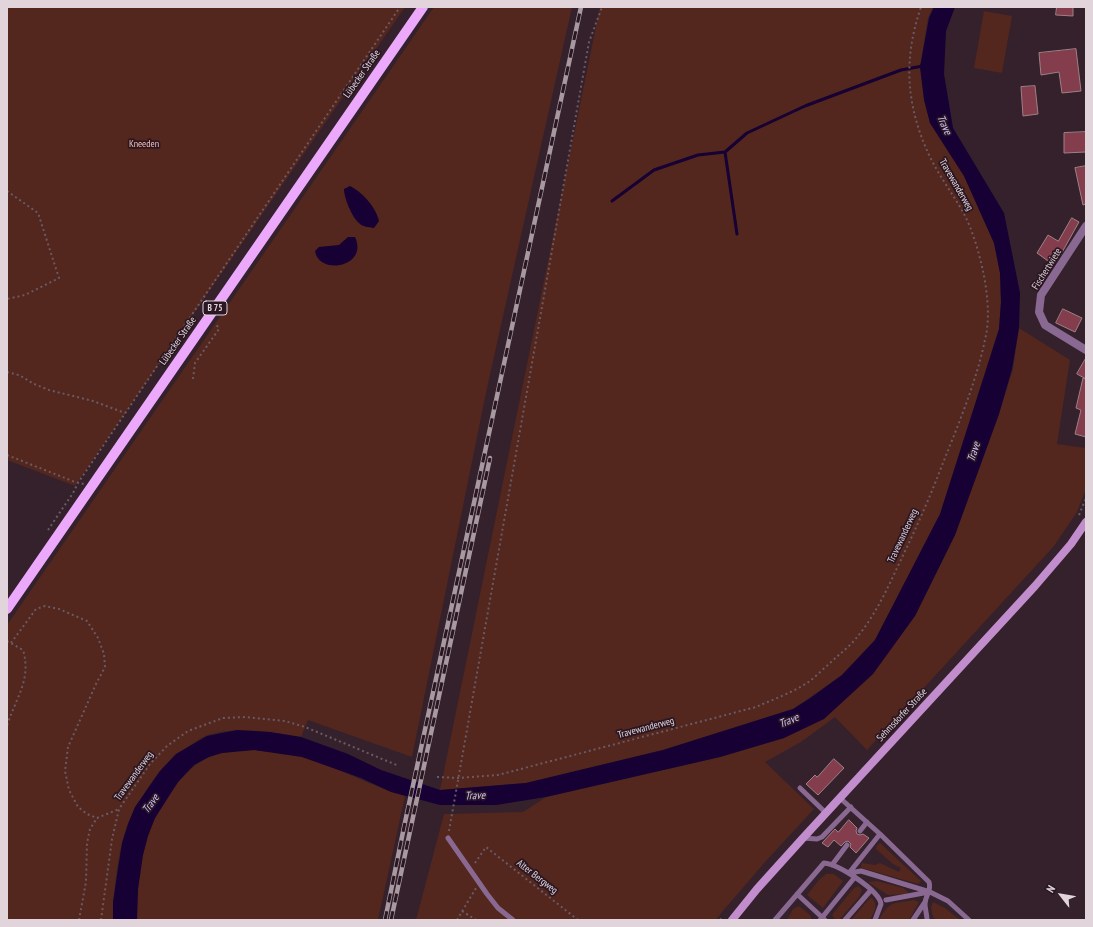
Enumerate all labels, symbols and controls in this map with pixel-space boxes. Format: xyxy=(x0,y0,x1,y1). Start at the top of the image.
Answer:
street label: Lübecker Straße xyxy=(341,48,383,100)
water label: Trave xyxy=(934,113,954,137)
park label: Kneeden xyxy=(129,138,159,150)
street label: Travewanderweg xyxy=(936,157,976,213)
street label: Fischertwiete xyxy=(1030,246,1064,292)
road number: B 75 xyxy=(203,301,227,315)
street label: Lübecker Straße xyxy=(157,315,199,367)
water label: Trave xyxy=(965,440,983,464)
street label: Travewanderweg xyxy=(885,507,921,565)
street label: Sehmsdorfer Straße xyxy=(874,686,930,744)
water label: Trave xyxy=(777,711,801,731)
street label: Travewanderweg xyxy=(616,715,676,741)
street label: Travewanderweg xyxy=(112,749,156,803)
water label: Trave xyxy=(465,789,485,803)
water label: Trave xyxy=(140,792,162,816)
street label: Alter Bergweg xyxy=(514,857,560,897)
north arrow xyxy=(1041,875,1081,915)
text: N xyxy=(1043,883,1058,895)

